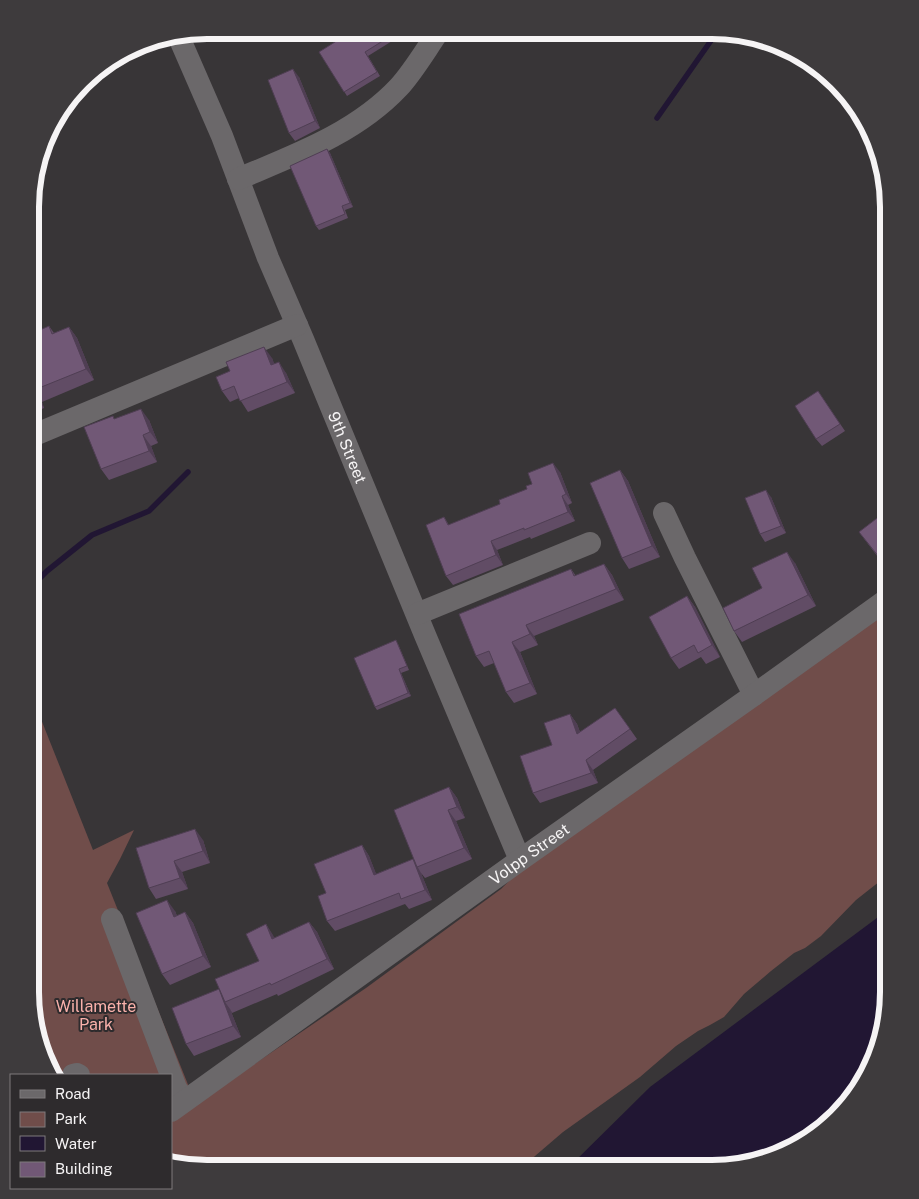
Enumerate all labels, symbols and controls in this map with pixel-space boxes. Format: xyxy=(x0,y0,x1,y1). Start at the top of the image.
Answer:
street label: 9th Street xyxy=(324,409,371,486)
street label: Volpp Street xyxy=(486,819,573,889)
park label: Willamette Park xyxy=(56,997,136,1034)
legend xyxy=(10,1074,172,1189)
text: Road xyxy=(55,1085,91,1102)
text: Park xyxy=(55,1110,87,1127)
text: Water xyxy=(55,1135,97,1152)
text: Building xyxy=(55,1160,113,1177)

